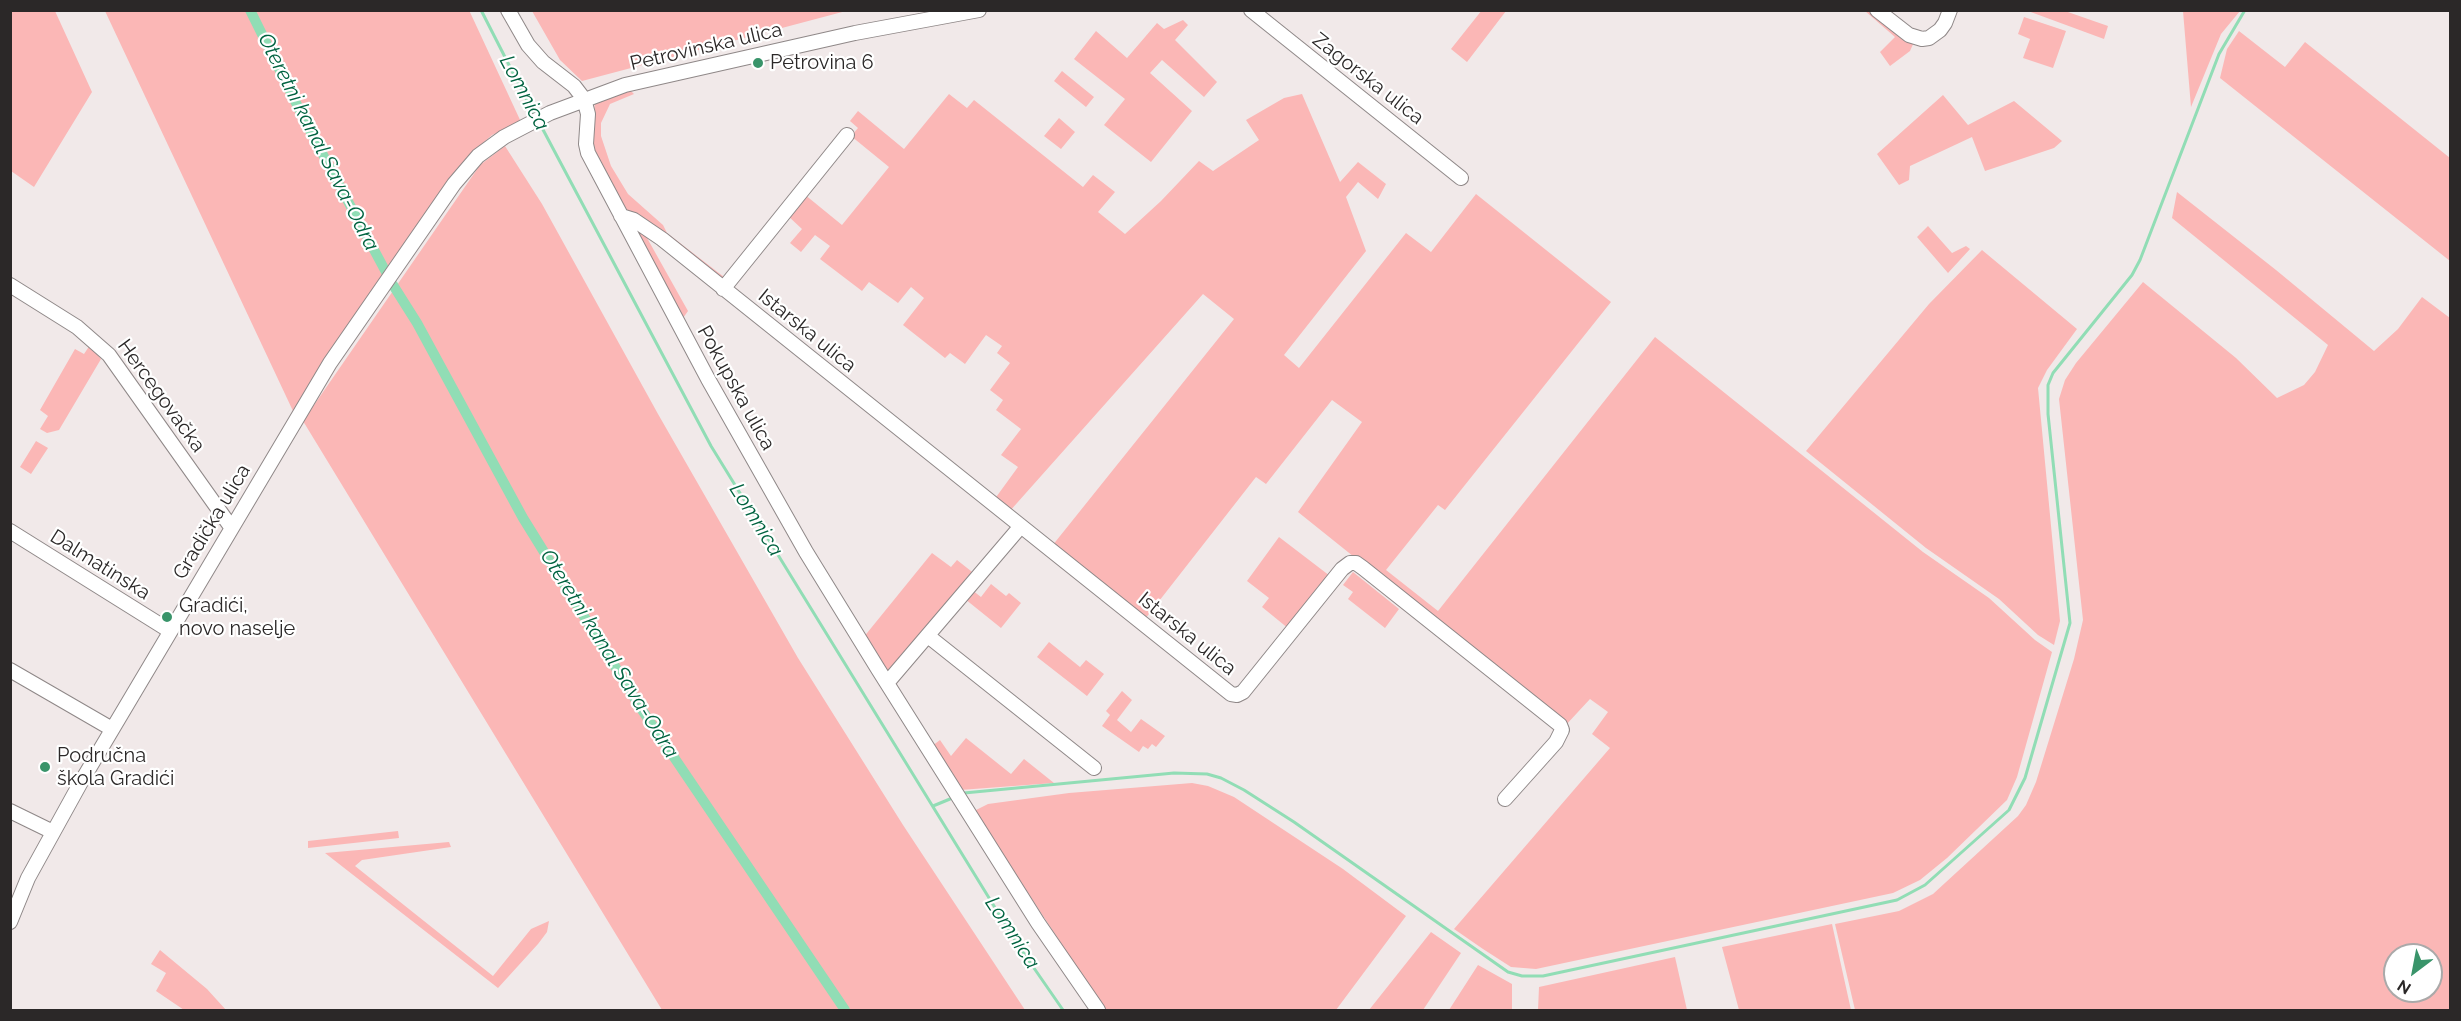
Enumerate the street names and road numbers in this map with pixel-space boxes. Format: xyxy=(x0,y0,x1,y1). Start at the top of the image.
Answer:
street label: Petrovinska ulica xyxy=(628,18,784,76)
street label: Zagorska ulica xyxy=(1308,28,1428,130)
street label: Istarska ulica xyxy=(753,284,861,378)
street label: Pokupska ulica xyxy=(692,322,780,454)
street label: Hercegovačka xyxy=(112,335,210,457)
street label: Gradička ulica xyxy=(168,460,256,584)
street label: Dalmatinska xyxy=(45,525,155,605)
street label: Istarska ulica xyxy=(1133,587,1241,681)

